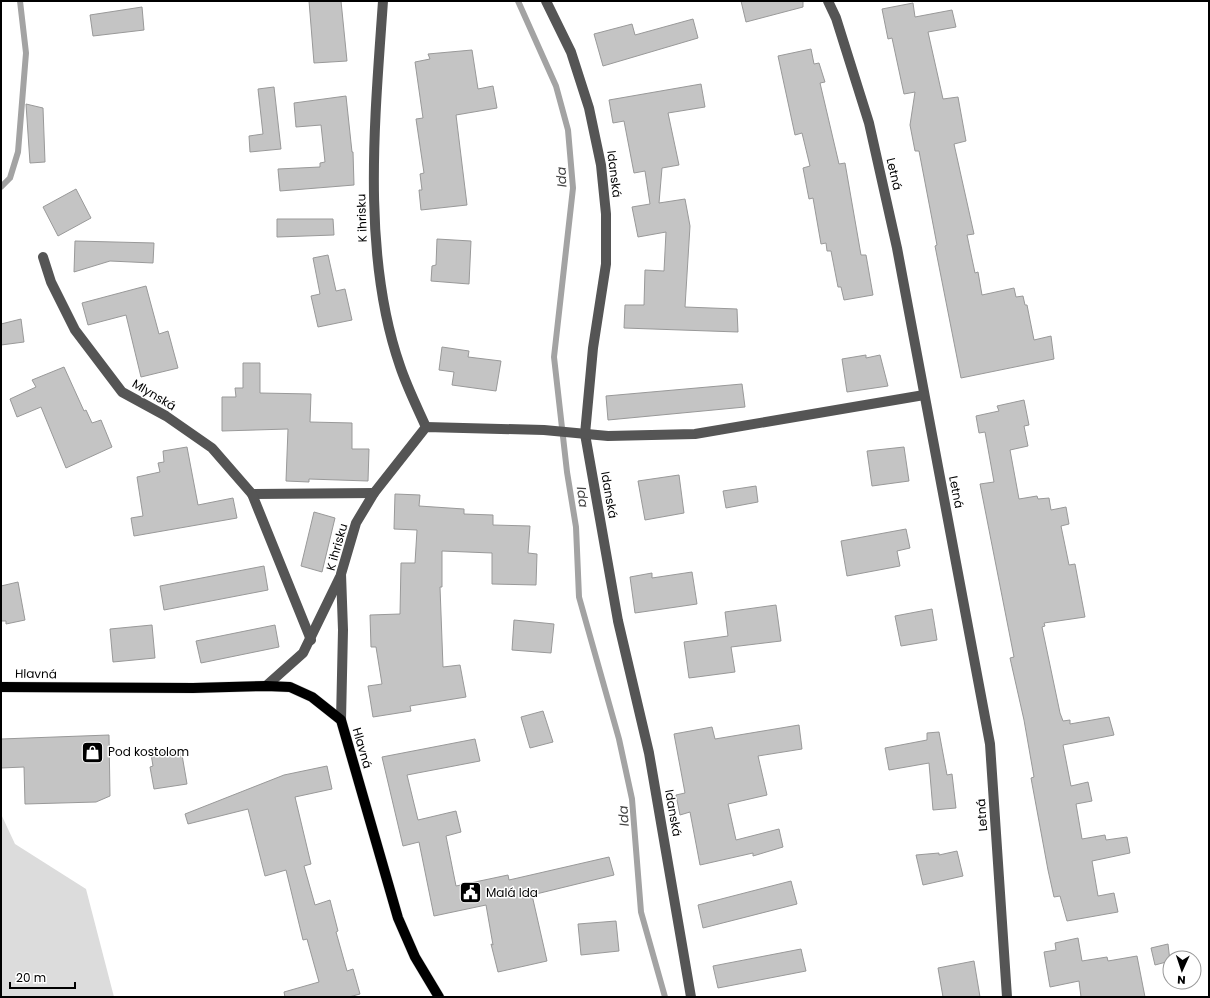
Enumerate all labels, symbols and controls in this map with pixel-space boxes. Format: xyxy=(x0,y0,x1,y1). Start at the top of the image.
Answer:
street label: Idanská xyxy=(603,149,626,199)
street label: Letná xyxy=(883,156,906,192)
water label: Ida xyxy=(551,166,572,188)
street label: K ihrisku xyxy=(352,193,371,243)
street label: Mlynská xyxy=(129,375,179,414)
street label: Idanská xyxy=(597,470,622,520)
street label: Letná xyxy=(945,474,968,510)
water label: Ida xyxy=(572,486,593,509)
street label: K ihrisku xyxy=(322,521,351,573)
street label: Hlavná xyxy=(15,665,57,682)
street label: Hlavná xyxy=(349,725,376,770)
shop icon: Pod kostolom xyxy=(79,739,105,765)
place label: Pod kostolom xyxy=(108,743,189,760)
street label: Idanská xyxy=(661,788,686,838)
street label: Letná xyxy=(972,798,991,832)
water label: Ida xyxy=(613,805,634,827)
public building icon: Malá Ida xyxy=(458,880,484,906)
place label: Malá Ida xyxy=(486,884,538,901)
north arrow xyxy=(1162,950,1202,990)
scale bar xyxy=(10,964,75,990)
text: 20 m xyxy=(16,969,46,986)
text: N xyxy=(1177,972,1186,988)

